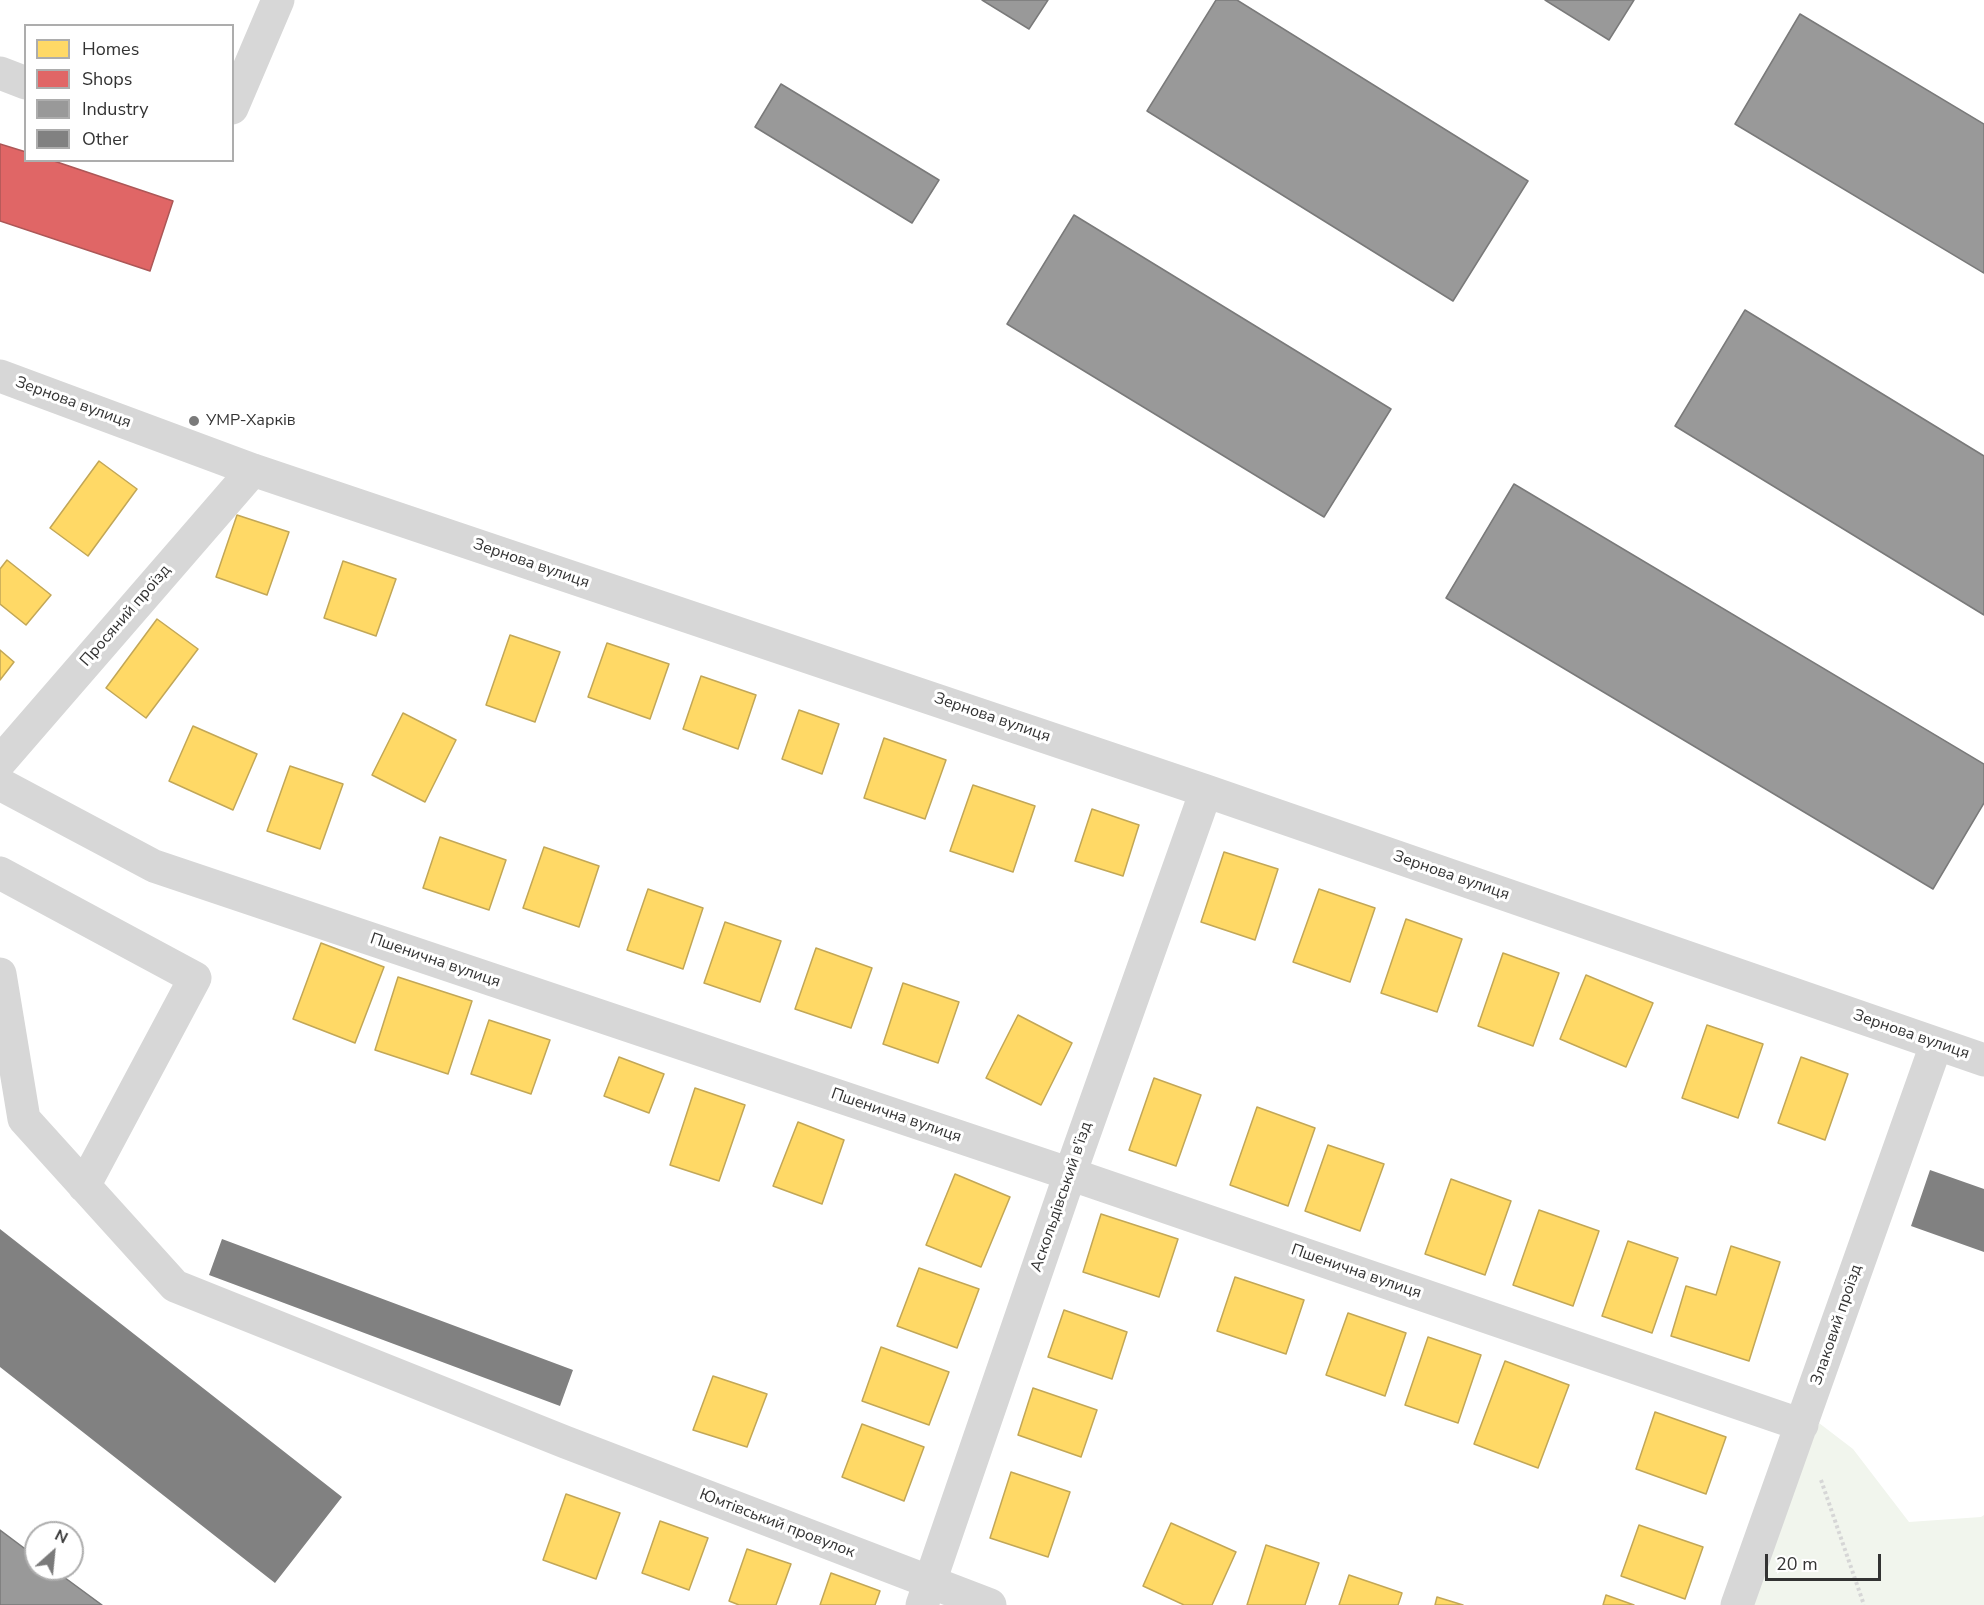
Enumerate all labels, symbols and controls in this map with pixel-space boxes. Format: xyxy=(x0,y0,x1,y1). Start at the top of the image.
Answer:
legend xyxy=(24,24,234,162)
text: Homes xyxy=(82,37,139,61)
text: Shops xyxy=(82,67,132,91)
text: Industry xyxy=(82,97,149,121)
text: Other xyxy=(82,127,128,151)
street label: Зернова вулиця xyxy=(13,373,133,433)
place label: УМР-Харків xyxy=(206,411,296,431)
marker: УМР-Харків xyxy=(187,414,201,428)
street label: Зернова вулиця xyxy=(470,535,592,593)
street label: Просяний проїзд xyxy=(77,561,175,671)
street label: Зернова вулиця xyxy=(931,689,1053,747)
street label: Зернова вулиця xyxy=(1390,847,1512,905)
street label: Пшенична вулиця xyxy=(367,930,503,992)
street label: Зернова вулиця xyxy=(1850,1006,1972,1064)
street label: Пшенична вулиця xyxy=(828,1085,964,1147)
street label: Аскольдівський в'їзд xyxy=(1027,1119,1097,1275)
street label: Пшенична вулиця xyxy=(1288,1241,1424,1303)
street label: Злаковий проїзд xyxy=(1807,1262,1867,1388)
street label: Юмтівський провулок xyxy=(697,1485,857,1563)
north arrow xyxy=(24,1521,84,1581)
text: N xyxy=(51,1524,72,1549)
scale bar xyxy=(1768,1542,1884,1580)
text: 20 m xyxy=(1776,1552,1818,1576)

